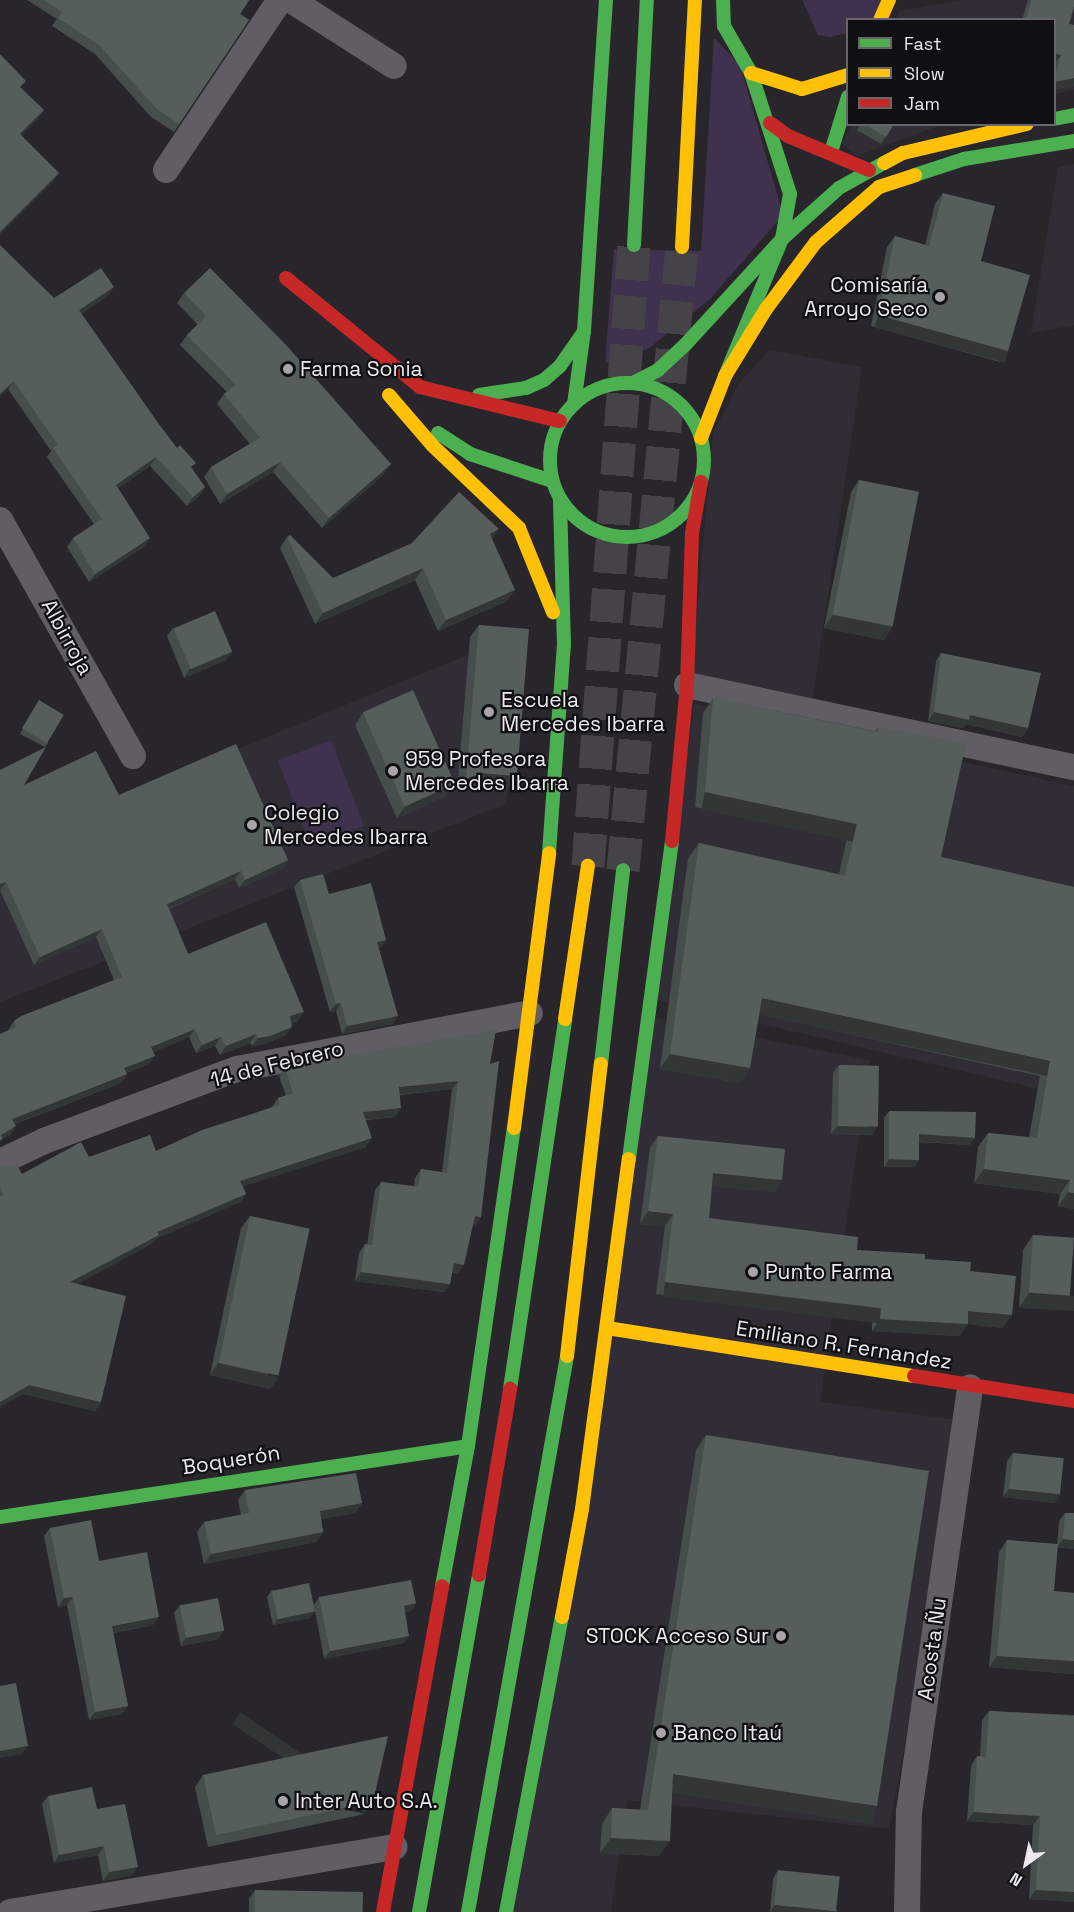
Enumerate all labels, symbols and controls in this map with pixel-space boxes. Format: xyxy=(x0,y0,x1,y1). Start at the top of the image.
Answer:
legend xyxy=(846,18,1056,126)
text: Fast xyxy=(904,32,941,55)
text: Slow xyxy=(904,62,945,85)
text: Jam xyxy=(904,92,940,115)
place label: Comisaría Arroyo Seco xyxy=(804,272,928,322)
marker: Comisaría Arroyo Seco xyxy=(933,290,947,304)
place label: Farma Sonia xyxy=(300,356,423,382)
marker: Farma Sonia xyxy=(281,362,295,376)
street label: Albirroja xyxy=(36,595,98,679)
place label: Escuela Mercedes Ibarra xyxy=(501,687,665,737)
marker: Escuela Mercedes Ibarra xyxy=(482,705,496,719)
place label: 959 Profesora Mercedes Ibarra xyxy=(405,746,569,796)
marker: 959 Profesora Mercedes Ibarra xyxy=(386,764,400,778)
place label: Colegio Mercedes Ibarra xyxy=(264,800,428,850)
marker: Colegio Mercedes Ibarra xyxy=(245,818,259,832)
street label: 14 de Febrero xyxy=(208,1035,346,1093)
place label: Punto Farma xyxy=(765,1259,892,1285)
marker: Punto Farma xyxy=(746,1265,760,1279)
street label: Emiliano R. Fernandez xyxy=(734,1315,954,1375)
street label: Boquerón xyxy=(180,1440,282,1480)
street label: Acosta Ñu xyxy=(912,1596,952,1702)
place label: STOCK Acceso Sur xyxy=(585,1623,769,1649)
marker: STOCK Acceso Sur xyxy=(774,1629,788,1643)
place label: Banco Itaú xyxy=(673,1720,782,1746)
marker: Banco Itaú xyxy=(654,1726,668,1740)
place label: Inter Auto S.A. xyxy=(295,1788,438,1814)
marker: Inter Auto S.A. xyxy=(276,1794,290,1808)
north arrow xyxy=(996,1834,1056,1894)
text: N xyxy=(1006,1868,1026,1891)

